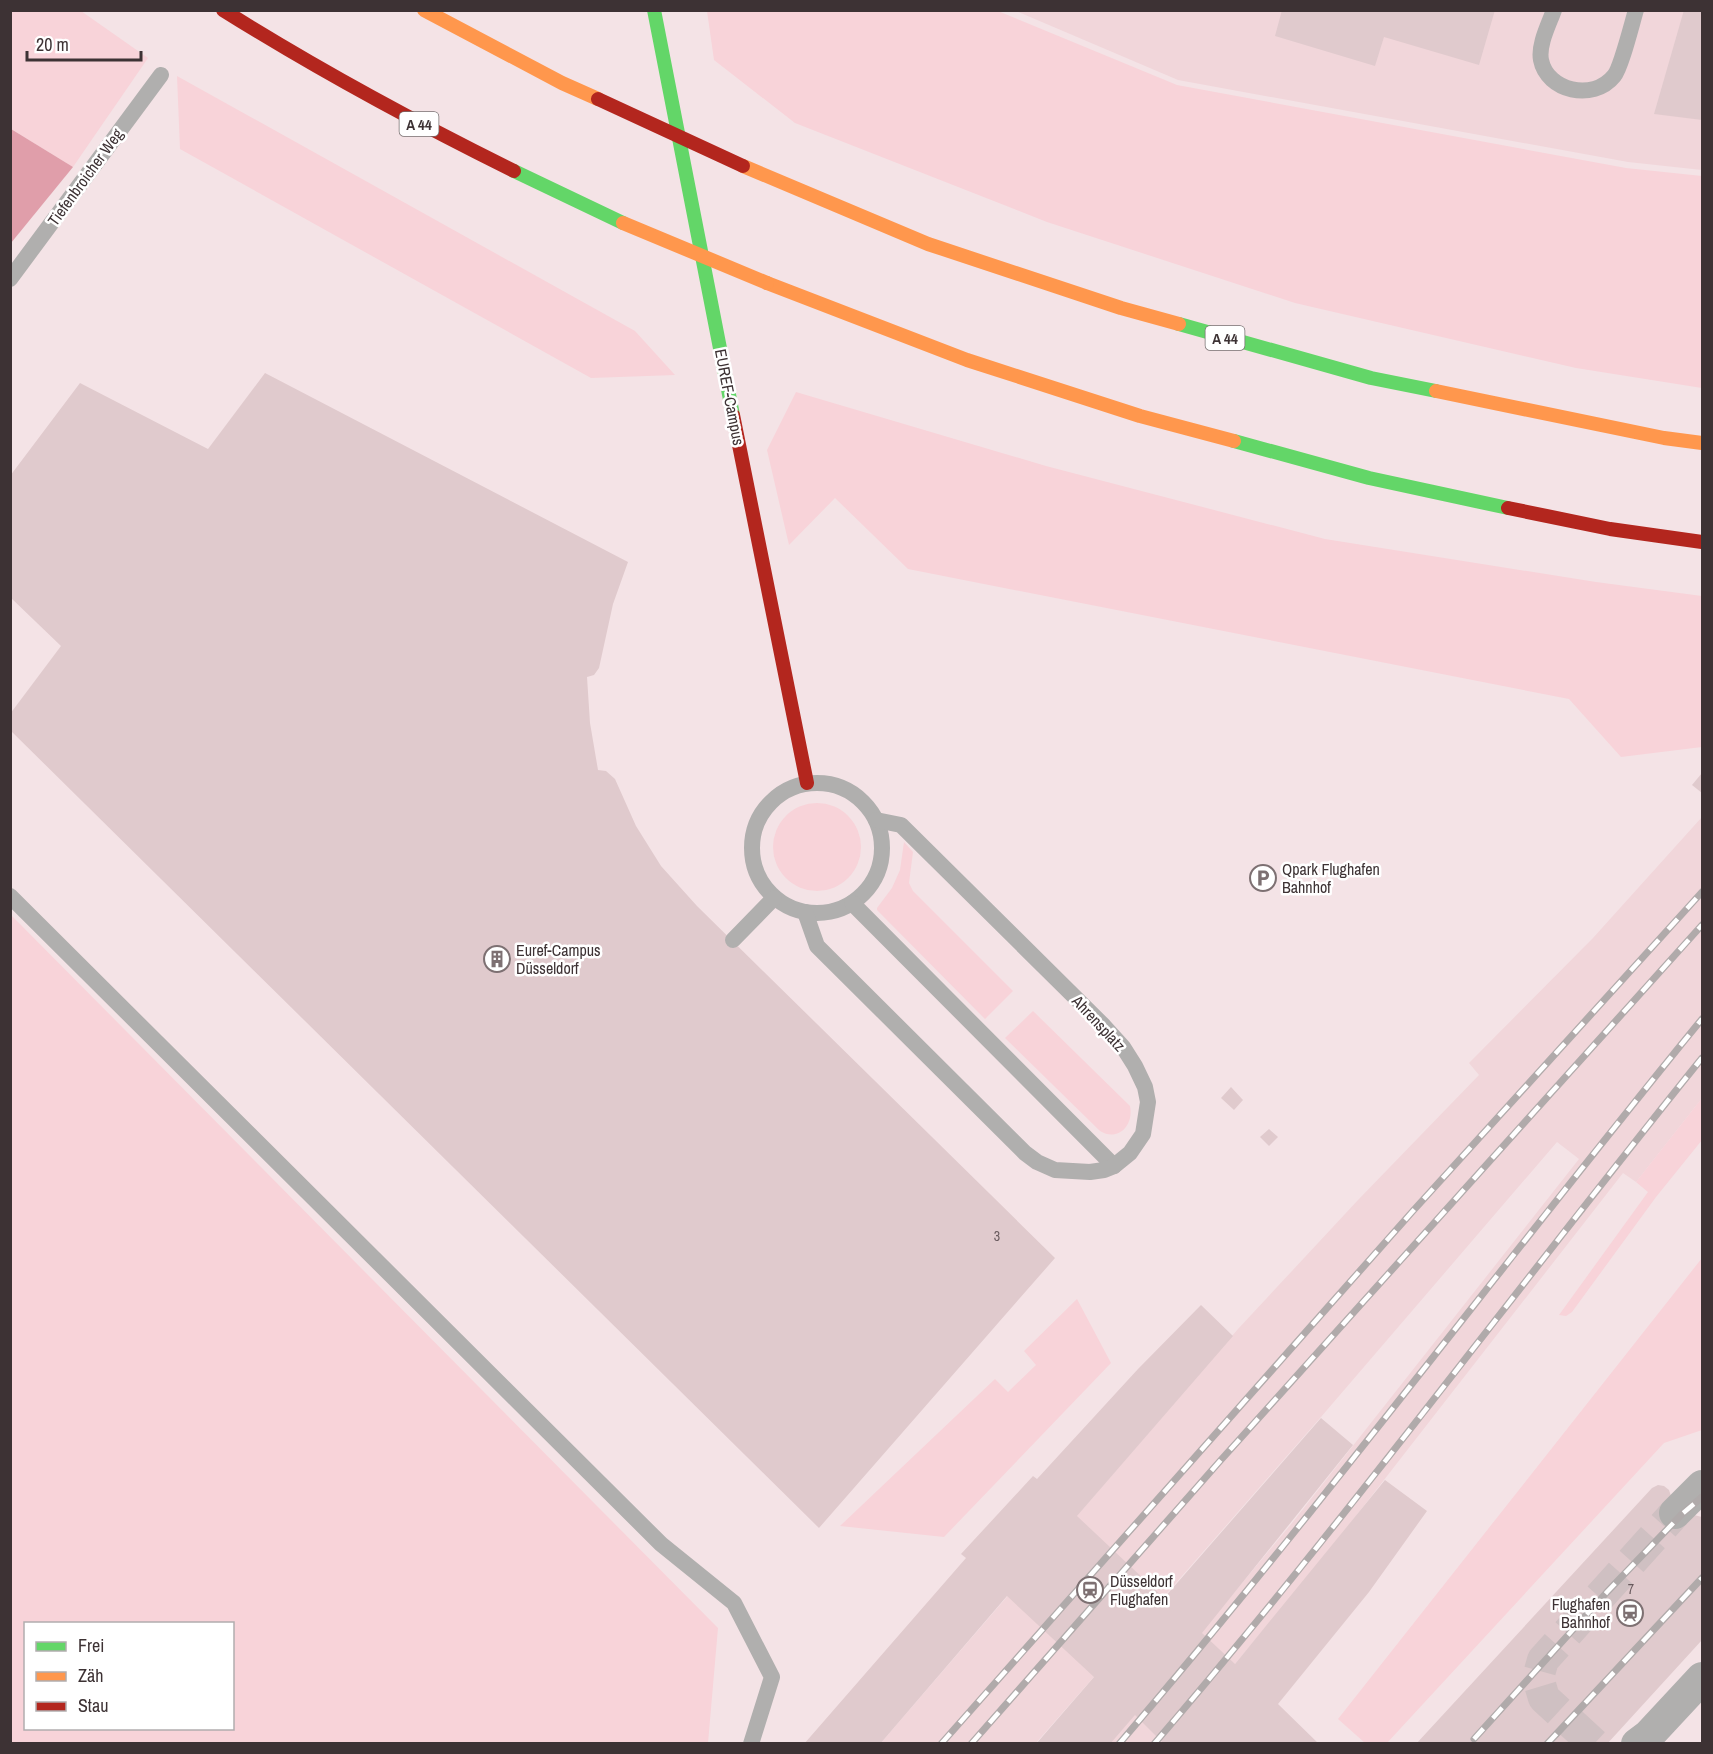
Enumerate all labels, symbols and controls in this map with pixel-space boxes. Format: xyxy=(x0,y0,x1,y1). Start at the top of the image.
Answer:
scale bar xyxy=(27,24,141,62)
text: 20 m xyxy=(36,32,69,57)
road number: A 44 xyxy=(400,112,438,136)
street label: Tiefenbroicher Weg xyxy=(42,123,128,230)
road number: A 44 xyxy=(1206,326,1244,350)
street label: EUREF-Campus xyxy=(710,347,750,447)
place label: Qpark Flughafen Bahnhof xyxy=(1282,858,1380,898)
parking icon: Qpark Flughafen Bahnhof xyxy=(1248,863,1278,893)
place label: Euref-Campus Düsseldorf xyxy=(516,939,601,979)
building icon: Euref-Campus Düsseldorf xyxy=(482,944,512,974)
street label: Ahrensplatz xyxy=(1067,989,1131,1056)
house number: 3 xyxy=(994,1227,1000,1245)
place label: Düsseldorf Flughafen xyxy=(1110,1570,1173,1610)
station icon: Düsseldorf Flughafen xyxy=(1075,1575,1105,1605)
house number: 7 xyxy=(1628,1580,1634,1598)
place label: Flughafen Bahnhof xyxy=(1552,1593,1610,1633)
station icon: Flughafen Bahnhof xyxy=(1615,1598,1645,1628)
legend xyxy=(24,1622,234,1730)
text: Frei xyxy=(78,1633,104,1658)
text: Zäh xyxy=(78,1663,103,1688)
text: Stau xyxy=(78,1693,108,1718)

